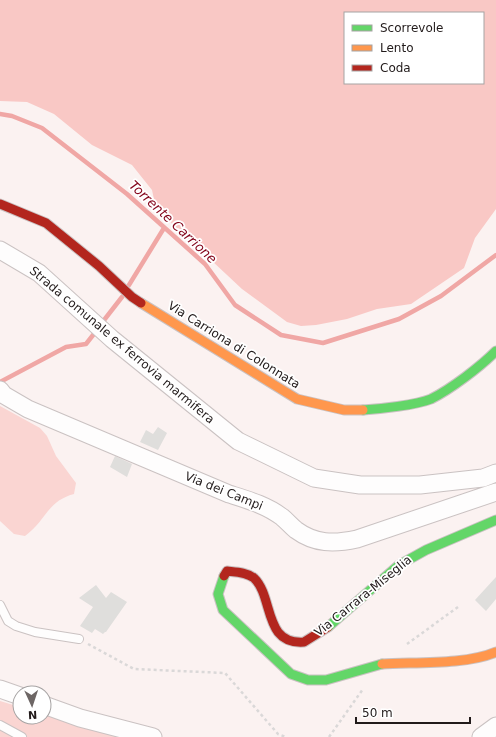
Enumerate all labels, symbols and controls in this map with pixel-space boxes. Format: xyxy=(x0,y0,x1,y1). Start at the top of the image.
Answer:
legend xyxy=(344,12,484,84)
text: Scorrevole xyxy=(380,21,444,35)
text: Lento xyxy=(380,41,414,55)
text: Coda xyxy=(380,61,411,75)
water label: Torrente Carrione xyxy=(126,178,220,266)
street label: Strada comunale ex ferrovia marmifera xyxy=(27,264,217,426)
street label: Via Carriona di Colonnata xyxy=(165,299,303,391)
street label: Via dei Campi xyxy=(183,469,265,513)
street label: Via Carrara-Miseglia xyxy=(312,553,414,639)
north arrow xyxy=(12,685,52,725)
scale bar xyxy=(356,699,470,725)
text: 50 m xyxy=(362,706,393,720)
text: N xyxy=(28,708,37,721)

